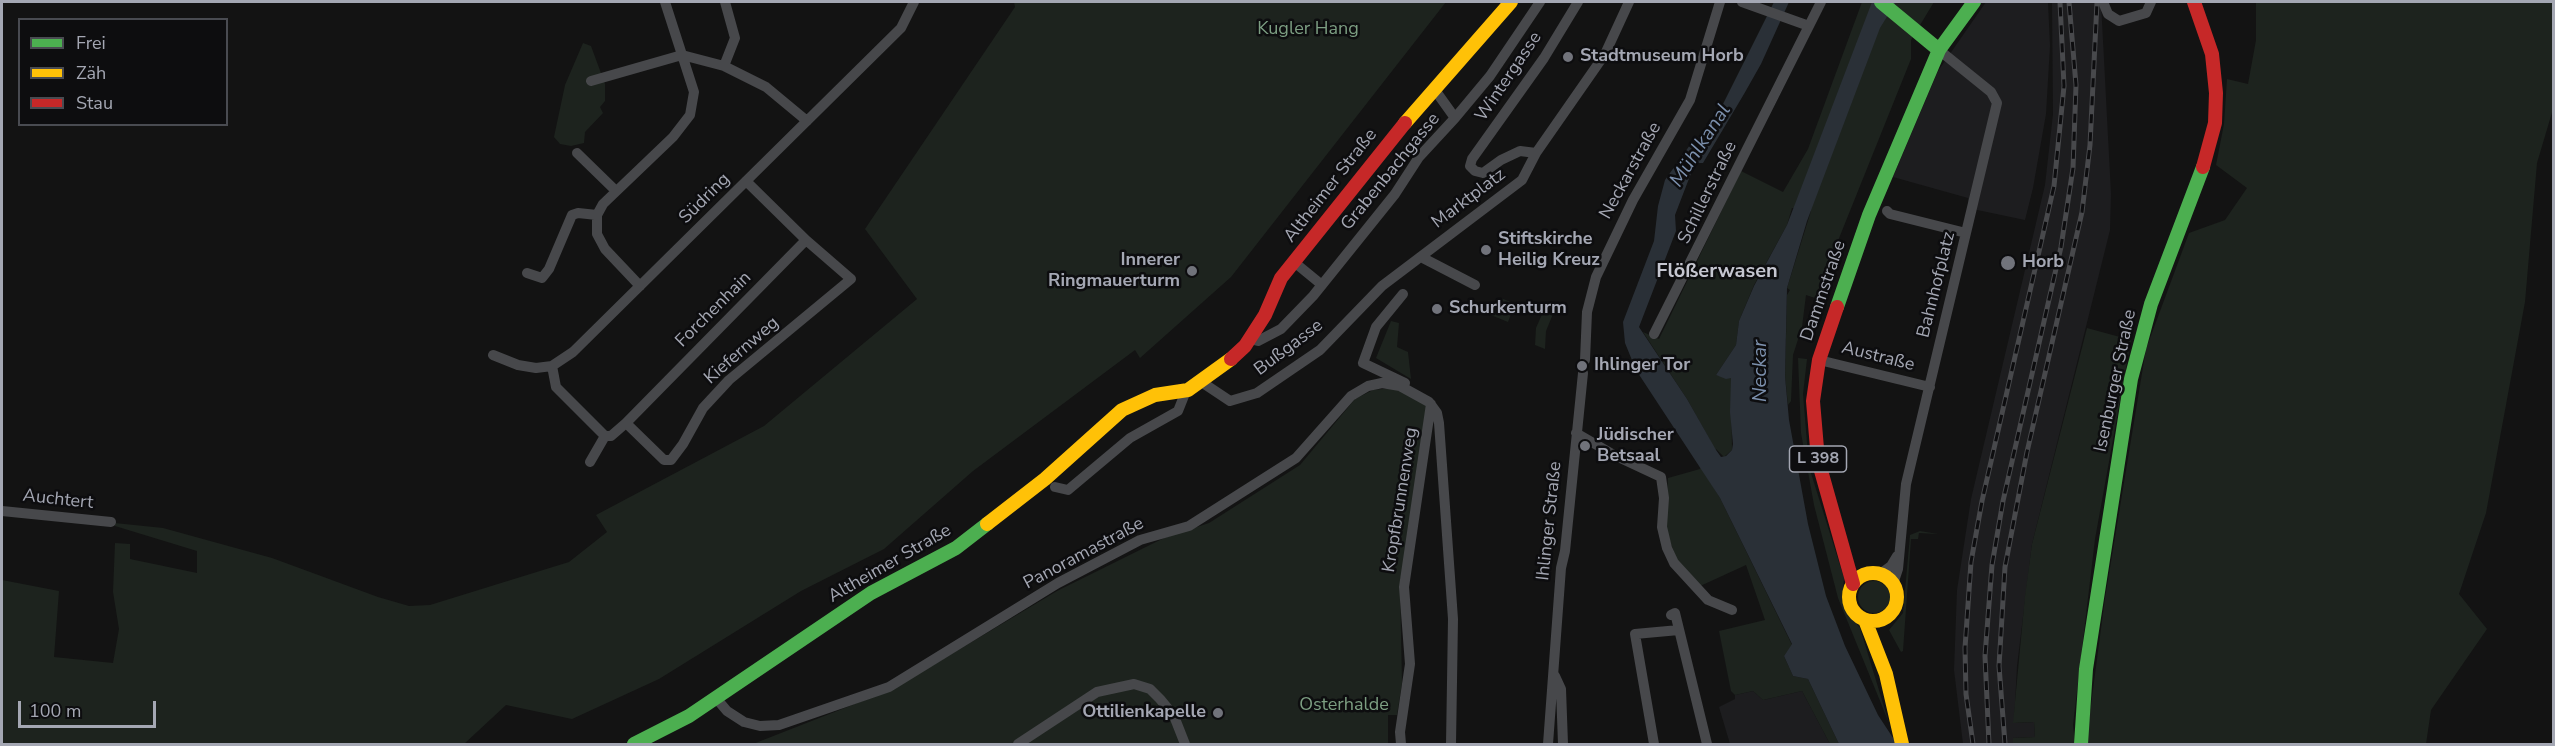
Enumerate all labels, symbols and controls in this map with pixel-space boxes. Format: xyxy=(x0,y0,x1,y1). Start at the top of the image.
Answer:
legend xyxy=(18,18,228,126)
park label: Kugler Hang xyxy=(1257,19,1359,41)
street label: Wintergasse xyxy=(1471,28,1547,126)
text: Frei xyxy=(76,31,106,55)
place label: Stadtmuseum Horb xyxy=(1580,46,1744,68)
marker: Stadtmuseum Horb xyxy=(1561,50,1575,64)
text: Zäh xyxy=(76,61,106,85)
text: Stau xyxy=(76,91,113,115)
water label: Mühlkanal xyxy=(1665,100,1737,192)
street label: Grabenbachgasse xyxy=(1337,109,1445,235)
street label: Neckarstraße xyxy=(1596,119,1666,223)
street label: Altheimer Straße xyxy=(1280,125,1382,247)
street label: Schillerstraße xyxy=(1674,138,1742,248)
street label: Marktplatz xyxy=(1428,164,1510,234)
street label: Südring xyxy=(675,169,735,229)
place label: Stiftskirche Heilig Kreuz xyxy=(1498,229,1600,272)
street label: Bahnhofplatz xyxy=(1913,230,1961,340)
street label: Dammstraße xyxy=(1797,238,1851,344)
marker: Stiftskirche Heilig Kreuz xyxy=(1479,243,1493,257)
place label: Innerer Ringmauerturm xyxy=(1048,250,1180,292)
place label: Horb xyxy=(2022,252,2064,274)
marker: Horb xyxy=(1999,254,2017,272)
district label: Flößerwasen xyxy=(1656,260,1778,284)
marker: Innerer Ringmauerturm xyxy=(1185,264,1199,278)
street label: Forchenhain xyxy=(672,268,756,352)
place label: Schurkenturm xyxy=(1449,298,1567,320)
marker: Schurkenturm xyxy=(1430,302,1444,316)
street label: Isenburger Straße xyxy=(2090,308,2142,454)
street label: Kiefernweg xyxy=(700,313,784,389)
street label: Bußgasse xyxy=(1250,315,1328,381)
street label: Austraße xyxy=(1839,337,1917,377)
water label: Neckar xyxy=(1749,340,1773,402)
place label: Ihlinger Tor xyxy=(1594,355,1690,377)
marker: Ihlinger Tor xyxy=(1575,359,1589,373)
place label: Jüdischer Betsaal xyxy=(1597,425,1674,468)
street label: Kropfbrunnenweg xyxy=(1379,426,1423,574)
marker: Jüdischer Betsaal xyxy=(1578,439,1592,453)
road number: L 398 xyxy=(1790,446,1846,472)
street label: Ihlinger Straße xyxy=(1533,460,1567,582)
street label: Auchtert xyxy=(22,486,94,514)
street label: Panoramastraße xyxy=(1020,513,1148,595)
street label: Altheimer Straße xyxy=(825,520,955,608)
scale bar xyxy=(21,689,159,727)
park label: Osterhalde xyxy=(1299,695,1389,717)
text: 100 m xyxy=(29,699,81,723)
place label: Ottilienkapelle xyxy=(1082,702,1206,724)
marker: Ottilienkapelle xyxy=(1211,706,1225,720)

